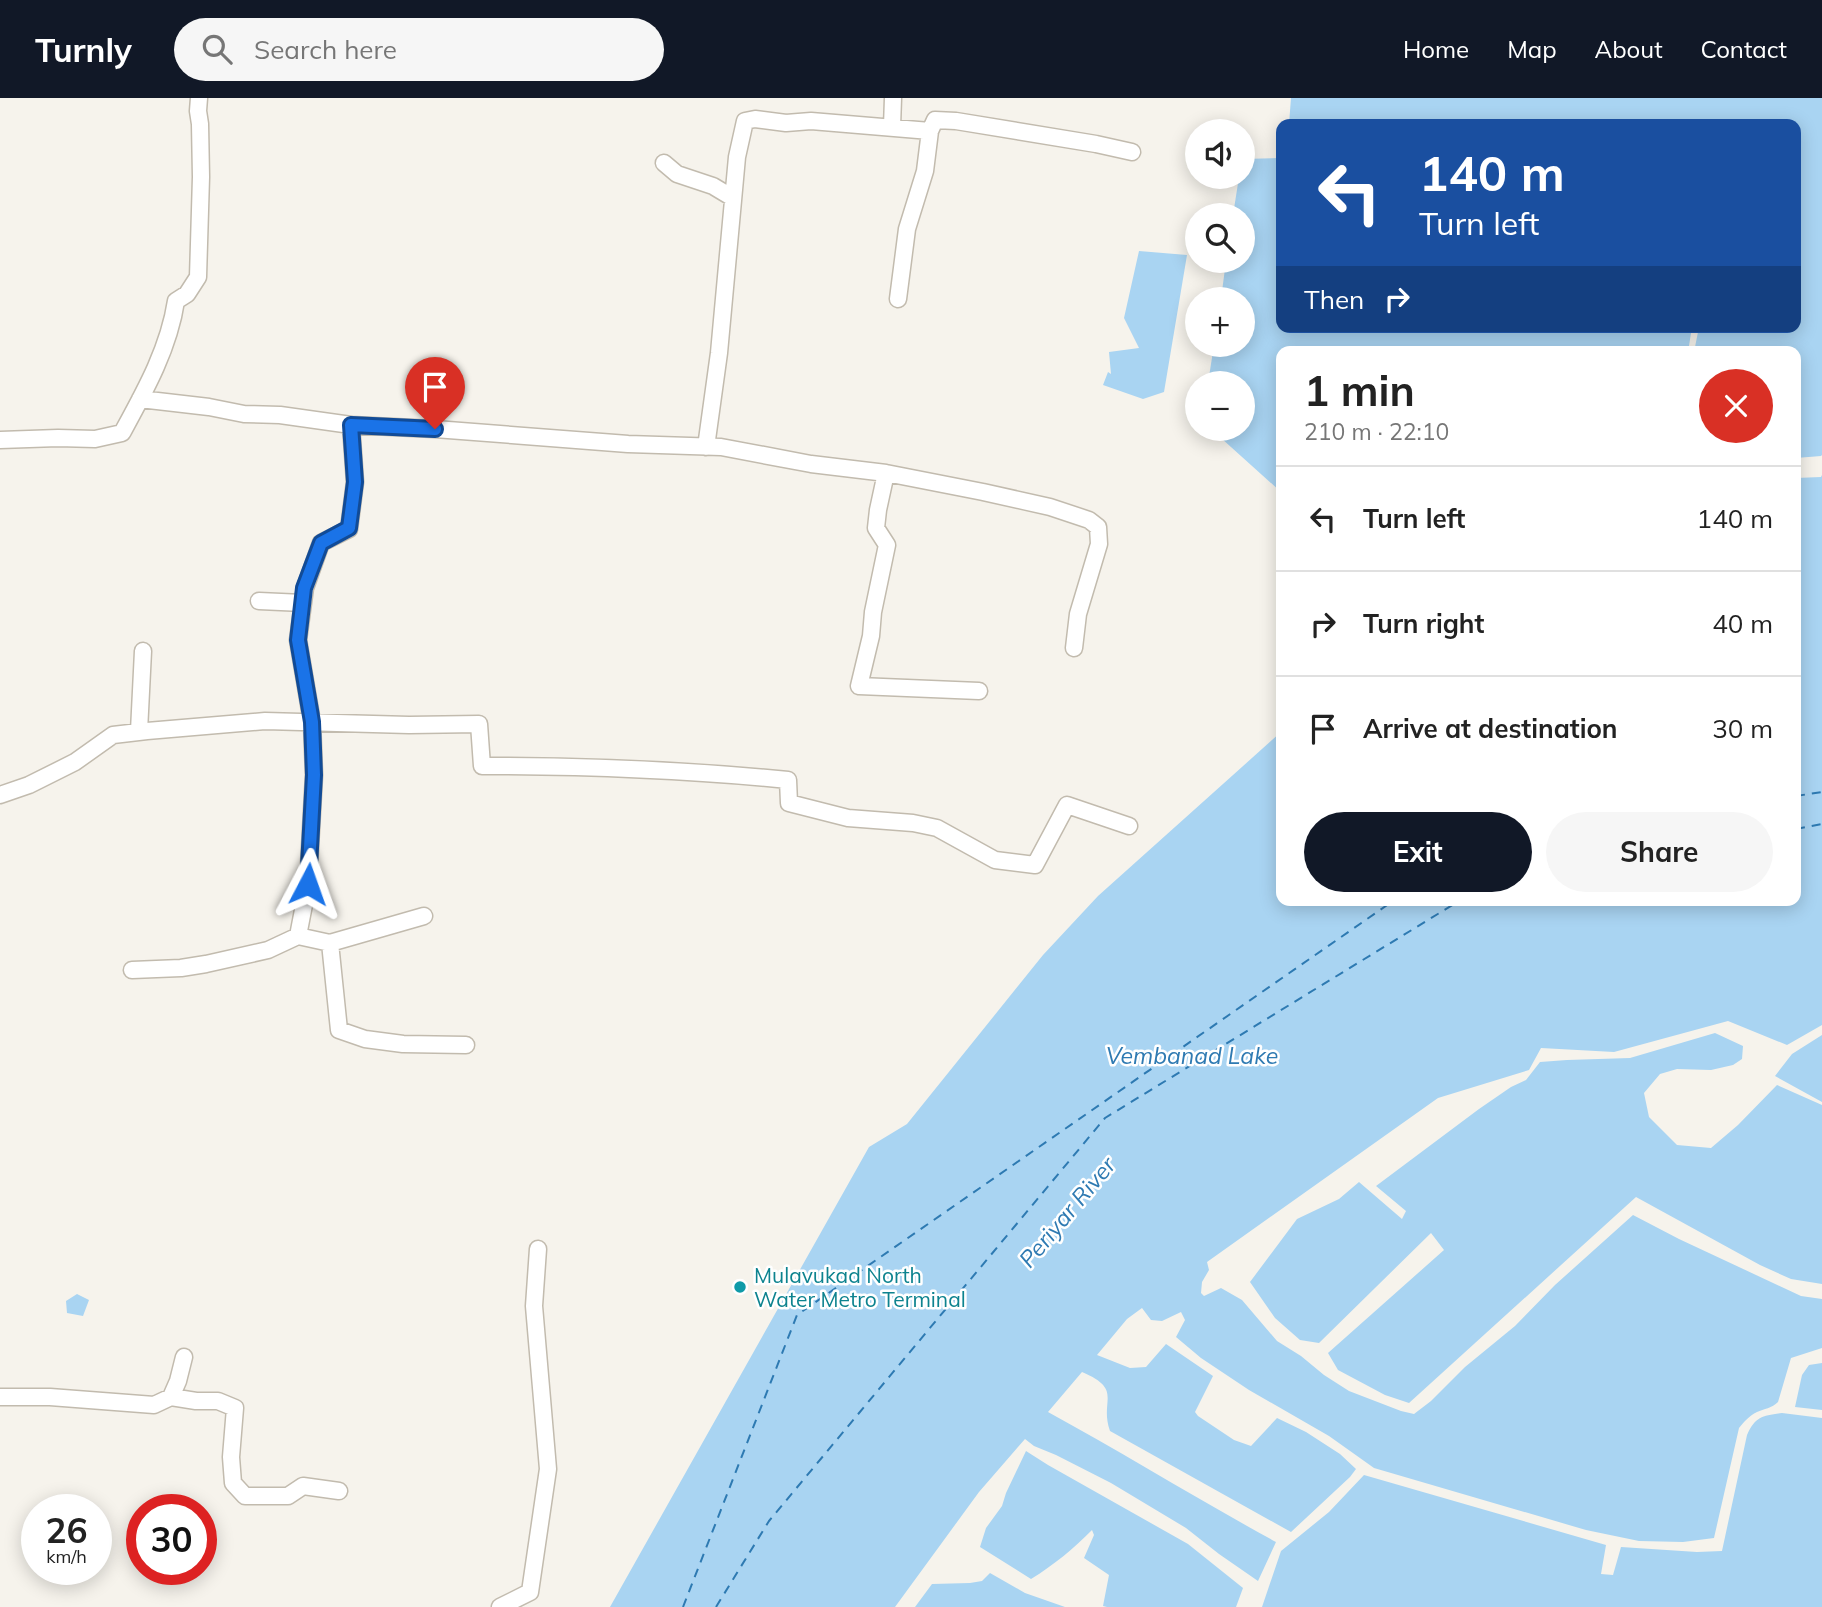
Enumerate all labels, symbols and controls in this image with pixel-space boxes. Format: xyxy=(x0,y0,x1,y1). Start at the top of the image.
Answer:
search box xyxy=(174,18,664,81)
text: Turnly xyxy=(35,29,132,70)
icon: search xyxy=(198,30,236,68)
text: Search here xyxy=(254,33,397,66)
text: Home xyxy=(1403,34,1469,64)
text: Map xyxy=(1507,34,1557,64)
text: About xyxy=(1595,34,1663,64)
text: Contact xyxy=(1701,34,1787,64)
map controls xyxy=(1185,119,1255,441)
button: sound xyxy=(1185,119,1255,189)
text: 140 m xyxy=(1419,142,1565,203)
icon: left xyxy=(1304,147,1395,238)
button: search xyxy=(1185,203,1255,273)
text: Turn left xyxy=(1419,203,1539,243)
icon: right xyxy=(1378,280,1416,318)
text: Then xyxy=(1304,283,1364,316)
button: + xyxy=(1185,287,1255,357)
pin xyxy=(405,357,465,429)
text: 1 min xyxy=(1304,364,1415,417)
icon: arrive xyxy=(416,368,454,406)
button: close xyxy=(1699,369,1773,443)
button: − xyxy=(1185,371,1255,441)
text: 210 m · 22:10 xyxy=(1304,417,1449,446)
icon: left xyxy=(1304,500,1342,538)
text: Turn left xyxy=(1363,502,1465,535)
text: 140 m xyxy=(1697,502,1773,535)
icon: right xyxy=(1304,605,1342,643)
text: Turn right xyxy=(1363,607,1484,640)
text: 40 m xyxy=(1712,607,1773,640)
icon: arrive xyxy=(1304,710,1342,748)
text: Arrive at destination xyxy=(1363,712,1618,745)
text: 30 m xyxy=(1712,712,1773,745)
button: Exit xyxy=(1304,812,1532,892)
button: Share xyxy=(1546,812,1773,892)
position arrow xyxy=(271,847,345,921)
water label: Vembanad Lake xyxy=(1106,1041,1278,1070)
water label: Periyar River xyxy=(1012,1150,1123,1273)
place label: Mulavukad North Water Metro Terminal xyxy=(754,1262,966,1312)
marker: Mulavukad North Water Metro Terminal xyxy=(732,1279,748,1295)
speed limit sign: 30 xyxy=(126,1494,217,1585)
text: 26 xyxy=(45,1508,88,1552)
text: km/h xyxy=(46,1545,87,1568)

